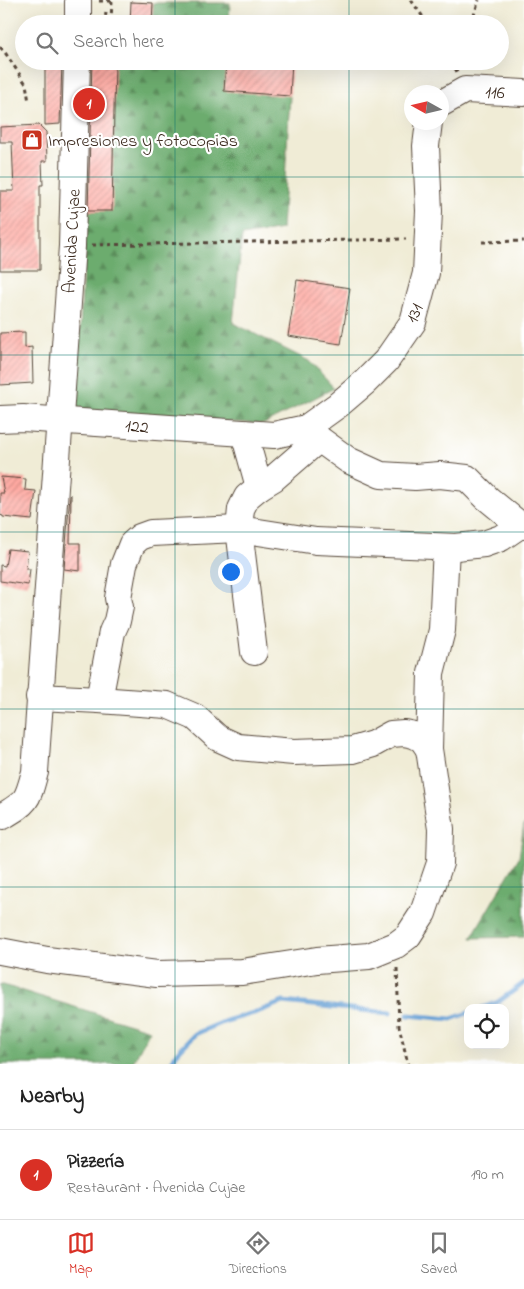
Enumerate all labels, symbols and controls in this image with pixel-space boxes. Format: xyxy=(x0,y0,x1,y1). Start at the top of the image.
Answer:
search box xyxy=(15,15,509,70)
icon: search xyxy=(33,29,61,57)
text: Search here xyxy=(73,29,164,56)
street label: 116 xyxy=(485,81,505,107)
pin: 1 xyxy=(73,85,105,123)
north arrow xyxy=(404,85,449,130)
shop icon: Impresiones y fotocopias xyxy=(20,128,44,152)
place label: Impresiones y fotocopias xyxy=(48,129,238,155)
street label: Avenida Cujae xyxy=(57,187,89,294)
street label: 131 xyxy=(400,300,431,327)
street label: 122 xyxy=(124,414,150,442)
your location xyxy=(218,559,244,585)
map controls xyxy=(464,1004,509,1049)
button: locate xyxy=(464,1004,509,1049)
text: Nearby xyxy=(20,1082,84,1112)
text: Pizzería xyxy=(67,1149,124,1176)
text: 1 xyxy=(33,1163,39,1187)
text: 190 m xyxy=(471,1163,504,1187)
text: Restaurant · Avenida Cujae xyxy=(67,1176,246,1200)
tab: Map xyxy=(67,1229,95,1280)
tab: Directions xyxy=(229,1229,287,1280)
tab: Saved xyxy=(421,1229,457,1280)

